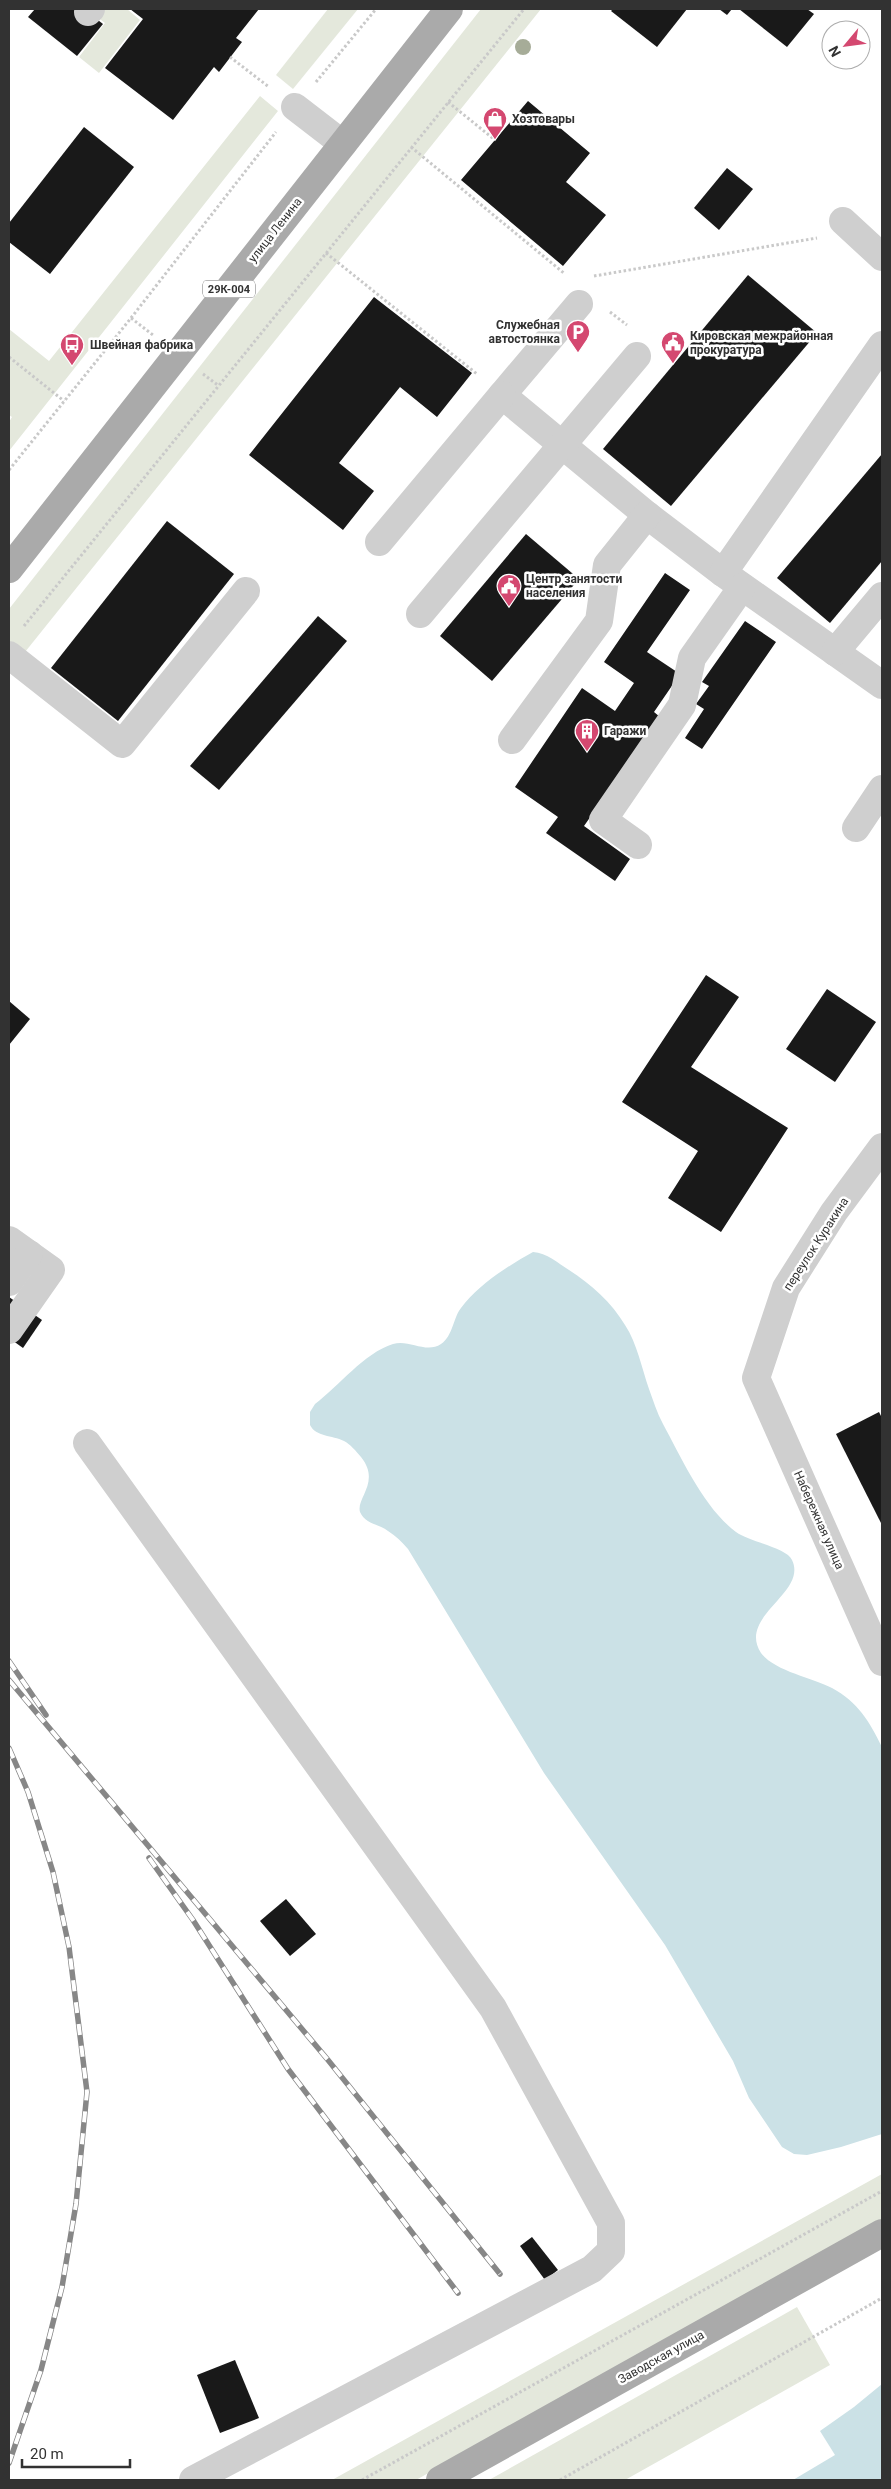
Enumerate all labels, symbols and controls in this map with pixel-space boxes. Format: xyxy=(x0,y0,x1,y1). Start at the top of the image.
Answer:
north arrow xyxy=(821,20,871,70)
text: N xyxy=(825,43,844,60)
shop icon: Хозтовары xyxy=(482,106,508,140)
place label: Хозтовары xyxy=(512,112,575,126)
street label: улица Ленина xyxy=(245,195,305,265)
road number: 29К-004 xyxy=(203,280,255,298)
place label: Служебная автостоянка xyxy=(489,318,561,346)
parking icon: Служебная автостоянка xyxy=(565,319,591,353)
place label: Кировская межрайонная прокуратура xyxy=(690,329,833,357)
public building icon: Кировская межрайонная прокуратура xyxy=(660,330,686,364)
bus stop icon: Швейная фабрика xyxy=(59,332,85,366)
place label: Швейная фабрика xyxy=(90,338,194,352)
place label: Центр занятости населения xyxy=(526,572,622,600)
public building icon: Центр занятости населения xyxy=(496,573,522,607)
building icon: Гаражи xyxy=(574,718,600,752)
place label: Гаражи xyxy=(604,724,647,738)
street label: переулок Куракина xyxy=(781,1195,851,1293)
street label: Набережная улица xyxy=(791,1469,847,1571)
street label: Заводская улица xyxy=(616,2328,706,2386)
scale bar xyxy=(22,2436,130,2468)
text: 20 m xyxy=(30,2445,64,2463)

